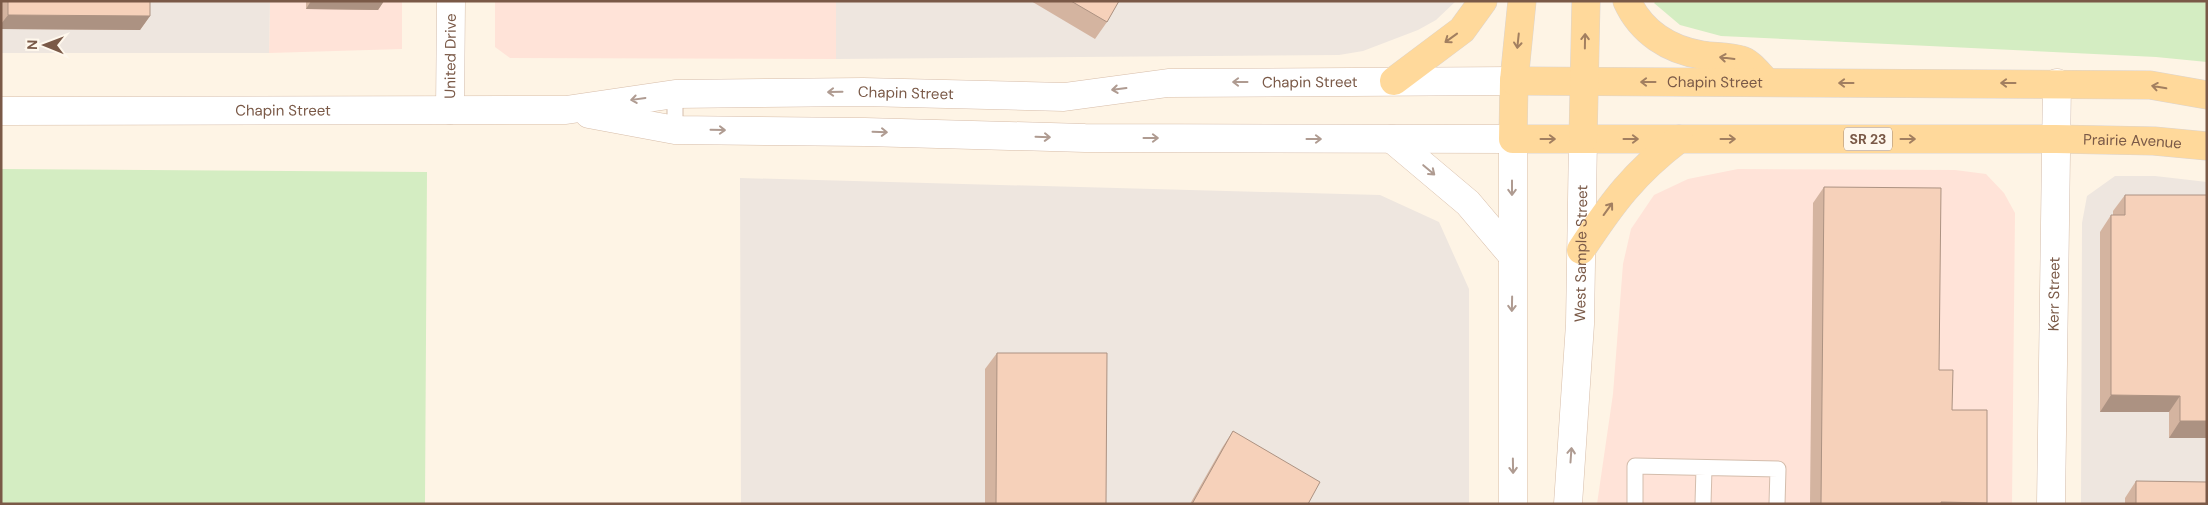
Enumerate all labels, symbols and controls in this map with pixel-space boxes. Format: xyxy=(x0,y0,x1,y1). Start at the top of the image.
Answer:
street label: United Drive xyxy=(440,13,461,99)
north arrow xyxy=(20,20,70,70)
one-way arrow xyxy=(1444,33,1458,43)
one-way arrow xyxy=(1513,33,1523,49)
one-way arrow xyxy=(1580,34,1590,50)
text: N xyxy=(23,40,41,50)
one-way arrow xyxy=(1719,53,1735,63)
street label: Chapin Street xyxy=(1262,72,1358,92)
street label: Chapin Street xyxy=(1667,72,1763,93)
one-way arrow xyxy=(1640,77,1656,87)
one-way arrow xyxy=(1232,78,1248,87)
one-way arrow xyxy=(1838,78,1854,87)
one-way arrow xyxy=(2000,78,2016,88)
one-way arrow xyxy=(2151,81,2167,91)
street label: Chapin Street xyxy=(858,82,954,104)
one-way arrow xyxy=(1112,84,1128,94)
one-way arrow xyxy=(827,88,843,97)
one-way arrow xyxy=(630,95,646,105)
street label: Chapin Street xyxy=(235,100,331,121)
one-way arrow xyxy=(710,125,726,135)
one-way arrow xyxy=(872,127,888,137)
road number: SR 23 xyxy=(1844,128,1892,150)
street label: Prairie Avenue xyxy=(2083,130,2183,154)
one-way arrow xyxy=(1034,132,1050,142)
one-way arrow xyxy=(1142,133,1159,143)
one-way arrow xyxy=(1305,134,1321,144)
one-way arrow xyxy=(1539,134,1555,144)
one-way arrow xyxy=(1622,134,1639,144)
one-way arrow xyxy=(1720,134,1736,144)
one-way arrow xyxy=(1900,134,1916,144)
one-way arrow xyxy=(1422,164,1435,175)
one-way arrow xyxy=(1508,179,1517,195)
street label: West Sample Street xyxy=(1570,184,1592,322)
one-way arrow xyxy=(1603,203,1613,217)
street label: Kerr Street xyxy=(2043,257,2065,331)
one-way arrow xyxy=(1507,295,1517,311)
one-way arrow xyxy=(1567,447,1576,463)
one-way arrow xyxy=(1508,458,1518,474)

